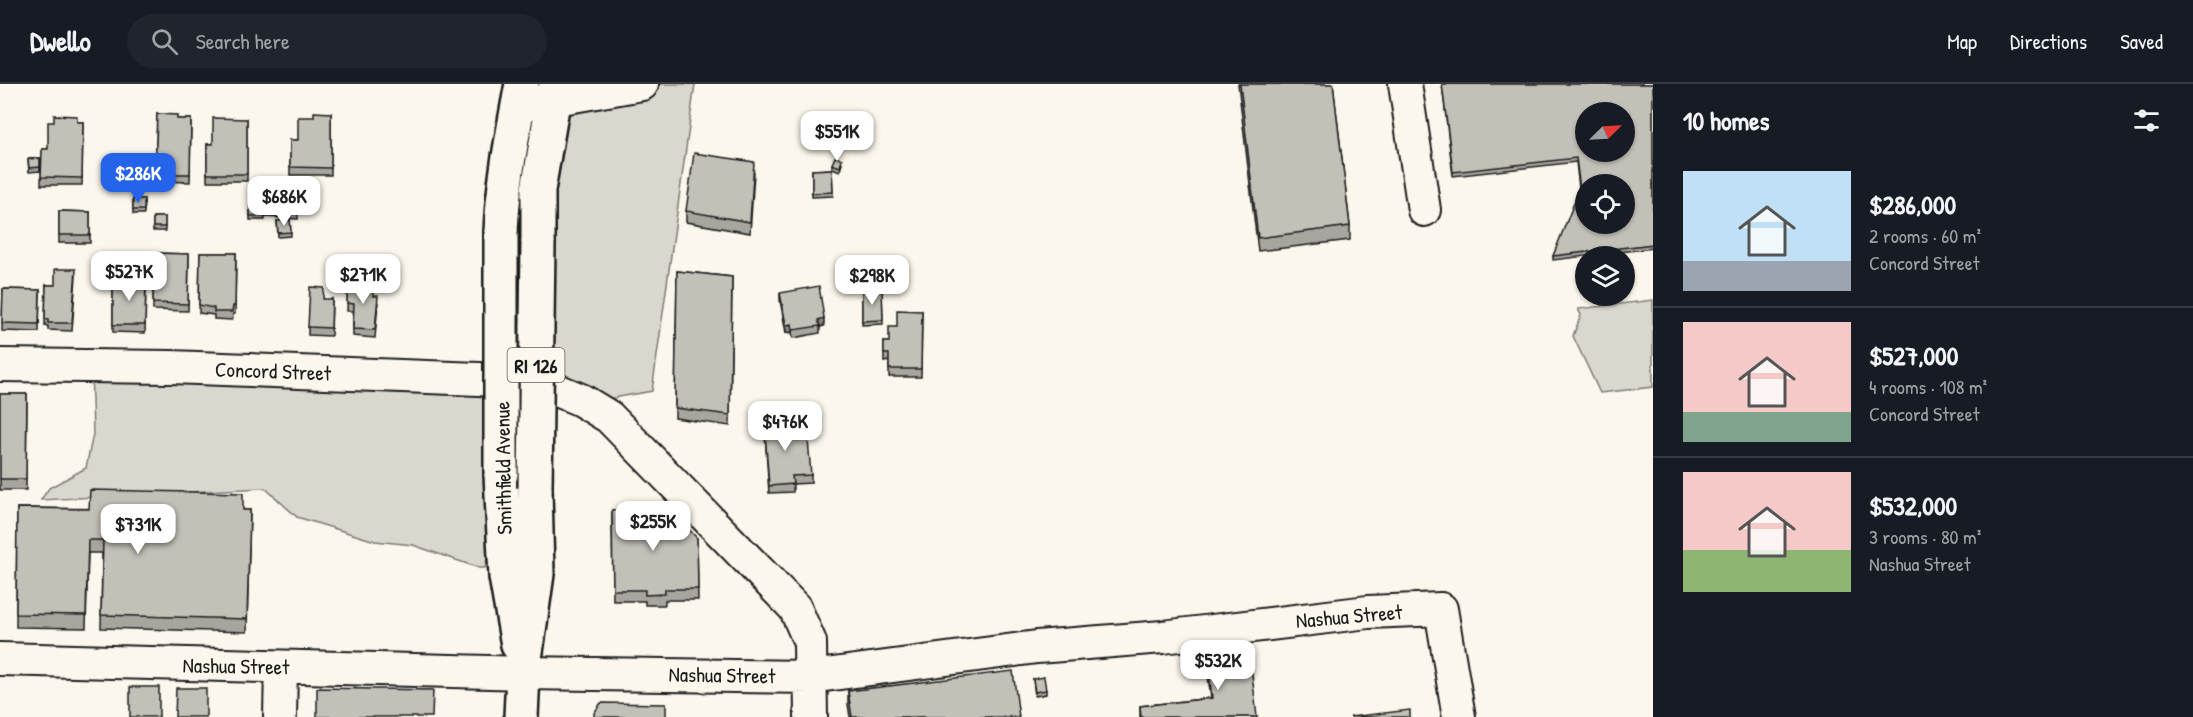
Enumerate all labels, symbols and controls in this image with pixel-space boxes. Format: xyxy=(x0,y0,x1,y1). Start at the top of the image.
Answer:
search box xyxy=(127,14,547,68)
text: Dwello xyxy=(30,22,91,60)
icon: search xyxy=(148,25,181,58)
text: Search here xyxy=(196,26,290,56)
text: Map xyxy=(1947,27,1977,56)
text: Directions xyxy=(2010,27,2087,56)
text: Saved xyxy=(2120,27,2163,56)
north arrow xyxy=(1575,102,1635,162)
map controls xyxy=(1575,102,1635,306)
text: 10 homes xyxy=(1683,103,1770,138)
icon: filters xyxy=(2130,104,2163,137)
pin: $551K xyxy=(795,111,879,162)
text: $551K xyxy=(815,117,859,144)
pin: $286K xyxy=(96,153,180,204)
text: $286K xyxy=(115,159,161,186)
button: locate xyxy=(1575,174,1635,234)
pin: $686K xyxy=(242,176,326,227)
text: $686K xyxy=(261,182,307,209)
text: $286,000 xyxy=(1869,187,1956,222)
icon: home xyxy=(1731,195,1803,267)
text: 2 rooms · 60 m² xyxy=(1869,222,1981,249)
button: layers xyxy=(1575,246,1635,306)
text: Concord Street xyxy=(1869,249,1980,276)
pin: $527K xyxy=(87,251,171,302)
pin: $271K xyxy=(321,254,405,305)
pin: $298K xyxy=(830,255,914,306)
text: $527K xyxy=(105,257,153,284)
text: $271K xyxy=(339,260,387,287)
text: $298K xyxy=(849,261,895,288)
text: $527,000 xyxy=(1869,338,1958,373)
icon: home xyxy=(1731,346,1803,418)
road number: RI 126 xyxy=(508,348,564,382)
street label: Concord Street xyxy=(214,354,332,388)
text: 4 rooms · 108 m² xyxy=(1869,373,1987,400)
text: Concord Street xyxy=(1869,400,1980,427)
street label: Smithfield Avenue xyxy=(487,401,519,535)
pin: $476K xyxy=(743,401,827,452)
text: $476K xyxy=(762,407,808,434)
text: $532,000 xyxy=(1869,488,1957,523)
icon: home xyxy=(1731,496,1803,568)
pin: $255K xyxy=(611,501,695,552)
pin: $731K xyxy=(96,504,180,555)
text: $255K xyxy=(630,507,676,534)
text: $731K xyxy=(115,510,161,537)
text: 3 rooms · 80 m² xyxy=(1869,523,1981,550)
text: Nashua Street xyxy=(1869,550,1971,577)
street label: Nashua Street xyxy=(1295,597,1404,635)
pin: $532K xyxy=(1176,640,1260,691)
text: $532K xyxy=(1194,646,1242,673)
street label: Nashua Street xyxy=(182,651,290,681)
street label: Nashua Street xyxy=(668,660,776,690)

